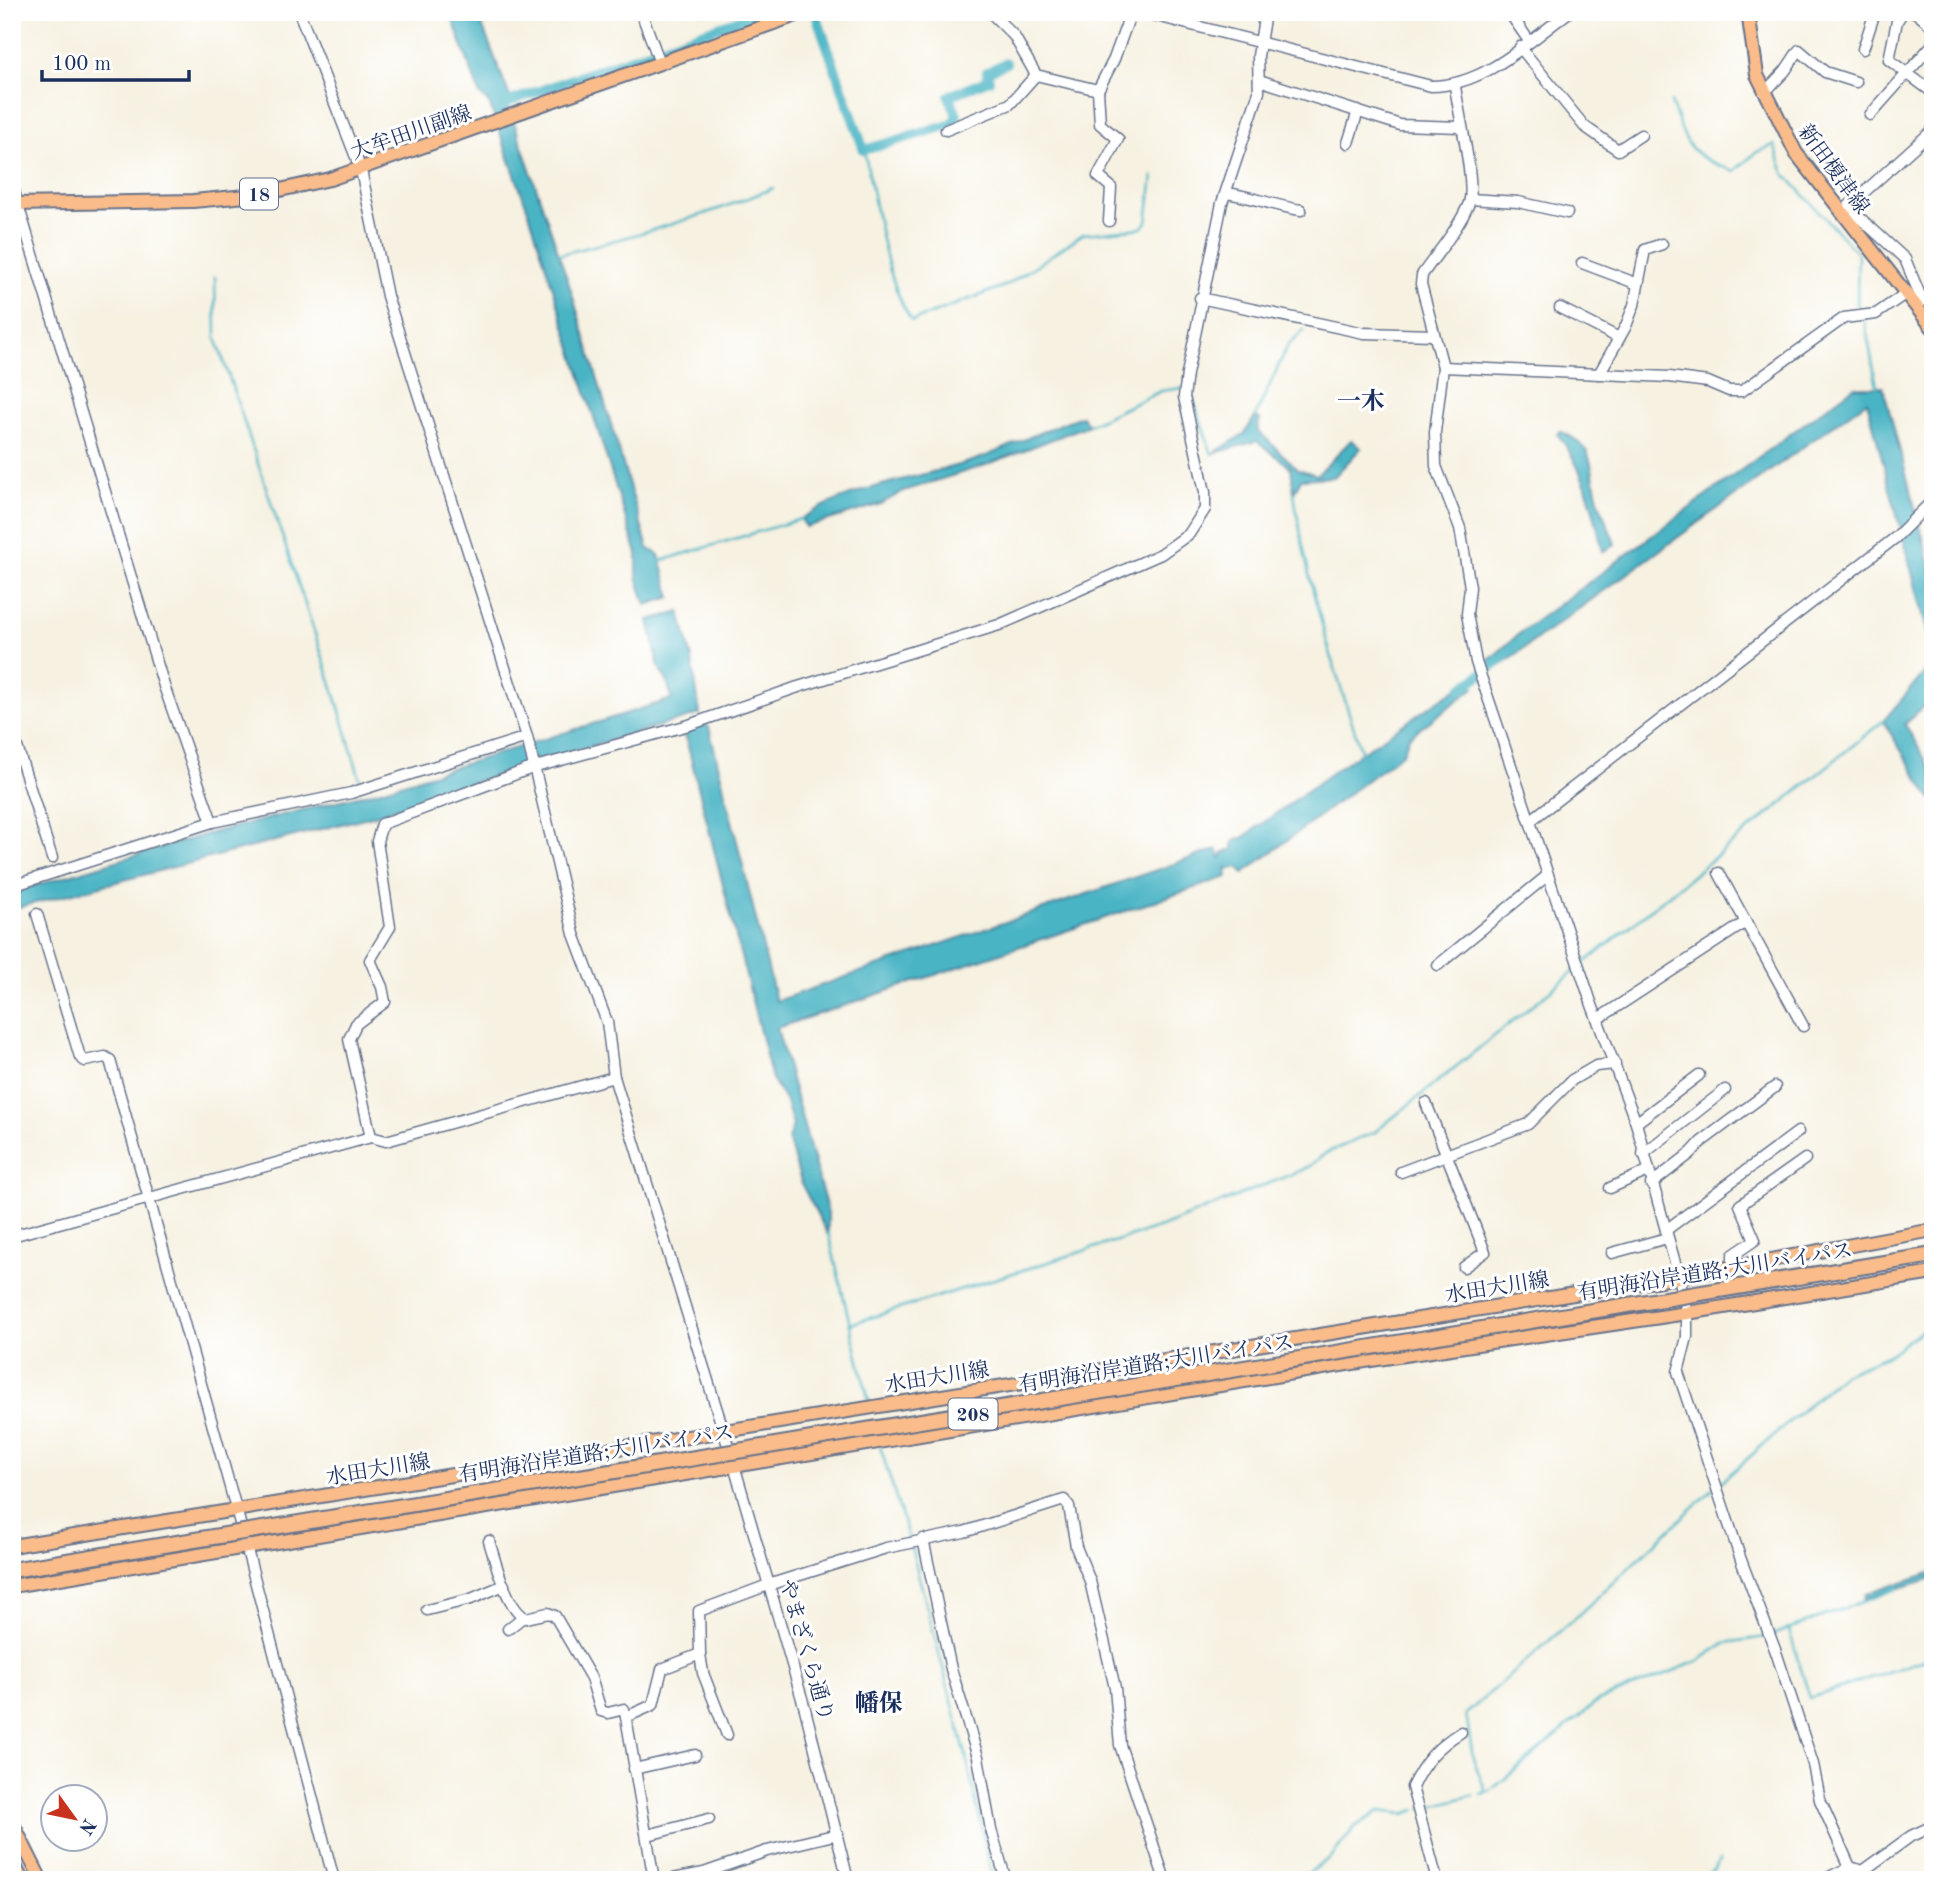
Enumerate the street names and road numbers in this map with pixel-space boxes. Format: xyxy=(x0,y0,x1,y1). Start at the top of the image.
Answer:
street label: 大牟田川副線 xyxy=(348,101,474,164)
street label: 新田榎津線 xyxy=(1793,120,1874,219)
road number: 18 xyxy=(240,178,278,210)
street label: 有明海沿岸道路;大川バイパス xyxy=(1576,1238,1854,1305)
street label: 水田大川線 xyxy=(1443,1268,1551,1307)
street label: 有明海沿岸道路;大川バイパス xyxy=(1017,1330,1295,1397)
street label: 水田大川線 xyxy=(883,1358,991,1397)
road number: 208 xyxy=(948,1398,998,1430)
street label: 有明海沿岸道路;大川バイパス xyxy=(457,1420,735,1487)
street label: 水田大川線 xyxy=(324,1450,432,1489)
street label: やまざくら通り xyxy=(775,1576,838,1724)

